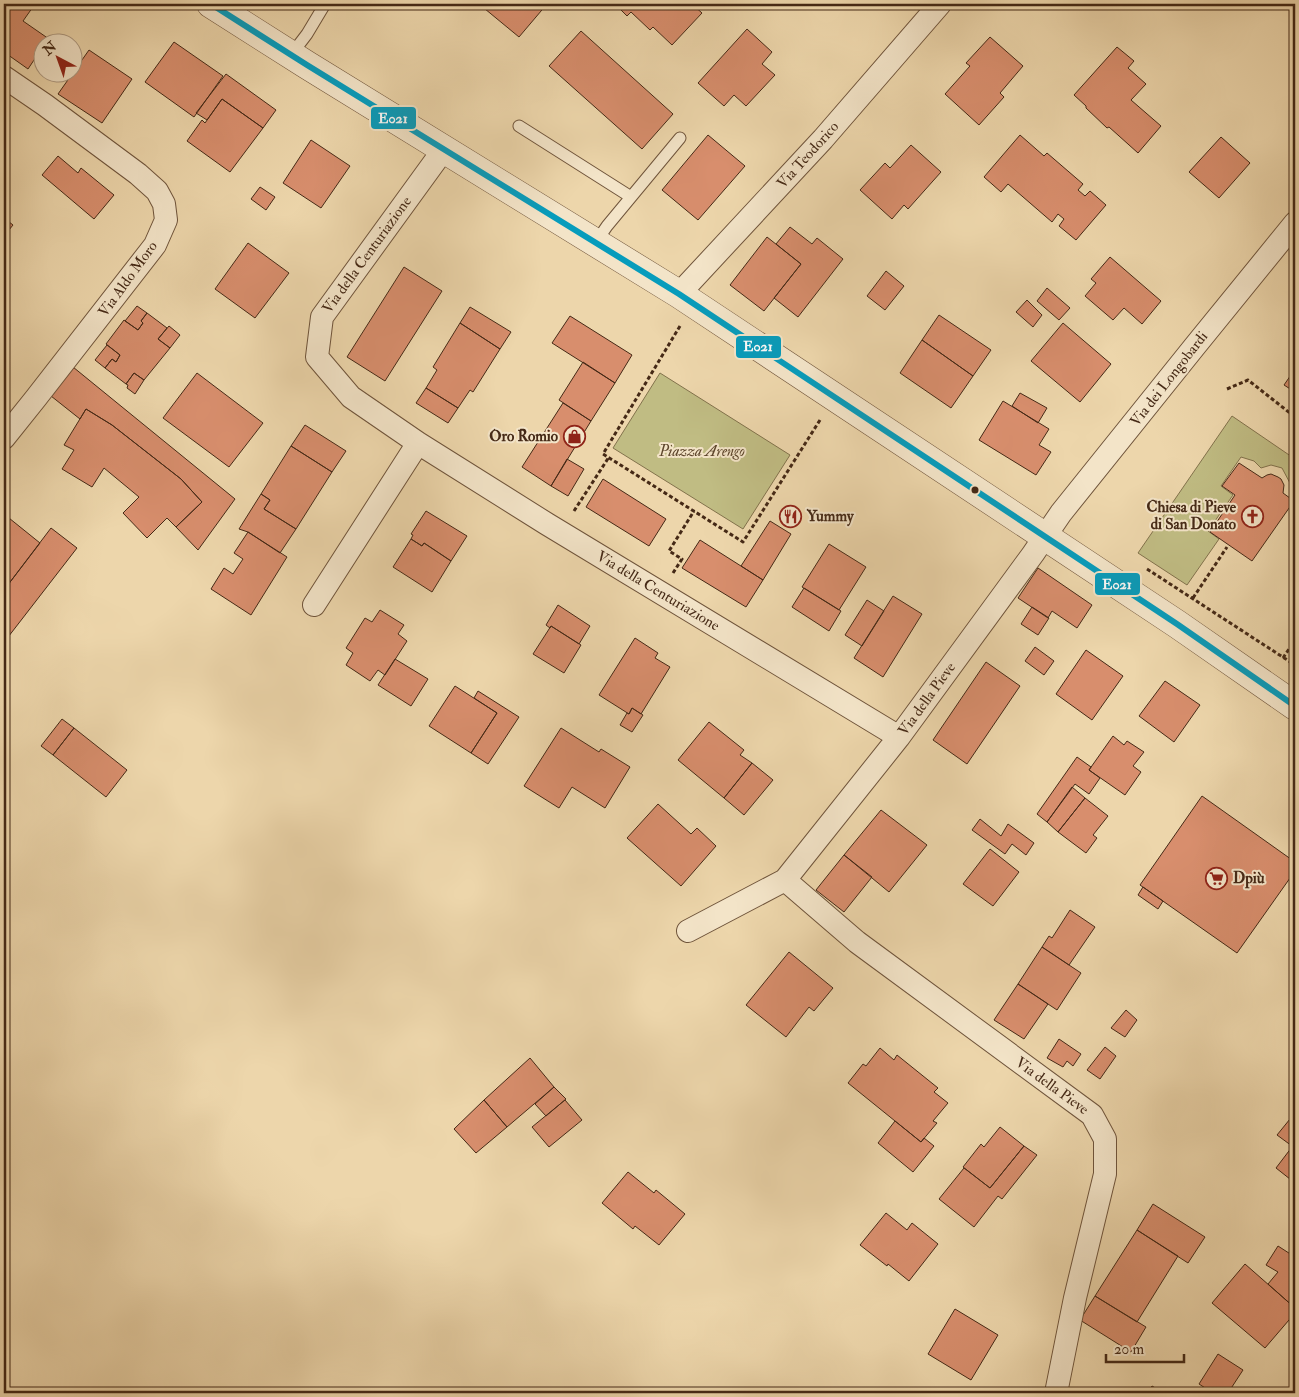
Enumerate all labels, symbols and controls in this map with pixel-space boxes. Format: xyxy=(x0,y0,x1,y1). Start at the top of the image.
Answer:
north arrow xyxy=(32,32,82,82)
text: N xyxy=(39,38,60,60)
line badge: E021 xyxy=(370,106,417,130)
text: E021 xyxy=(378,110,408,127)
street label: Via Teodorico xyxy=(773,117,843,193)
street label: Via della Centuriazione xyxy=(318,193,416,317)
street label: Via Aldo Moro xyxy=(94,237,162,321)
street label: Via dei Longobardi xyxy=(1126,328,1212,430)
line badge: E021 xyxy=(735,335,782,359)
text: E021 xyxy=(743,338,773,355)
shop icon: Oro Romio xyxy=(562,424,586,448)
place label: Oro Romio xyxy=(489,427,559,446)
park label: Piazza Arengo xyxy=(658,442,745,461)
unlabelled marker xyxy=(970,485,980,495)
place label: Chiesa di Pieve di San Donato xyxy=(1146,498,1237,534)
restaurant icon: Yummy xyxy=(779,504,803,528)
church icon: Chiesa di Pieve di San Donato xyxy=(1240,504,1264,528)
place label: Yummy xyxy=(806,507,855,527)
street label: Via della Centuriazione xyxy=(593,547,723,635)
line badge: E021 xyxy=(1094,572,1141,596)
text: E021 xyxy=(1102,576,1132,593)
street label: Via della Pieve xyxy=(894,659,960,739)
supermarket icon: Dpiù xyxy=(1205,866,1229,890)
place label: Dpiù xyxy=(1233,869,1265,889)
street label: Via della Pieve xyxy=(1012,1053,1092,1119)
scale bar xyxy=(1106,1332,1184,1364)
text: 20 m xyxy=(1114,1340,1144,1359)

